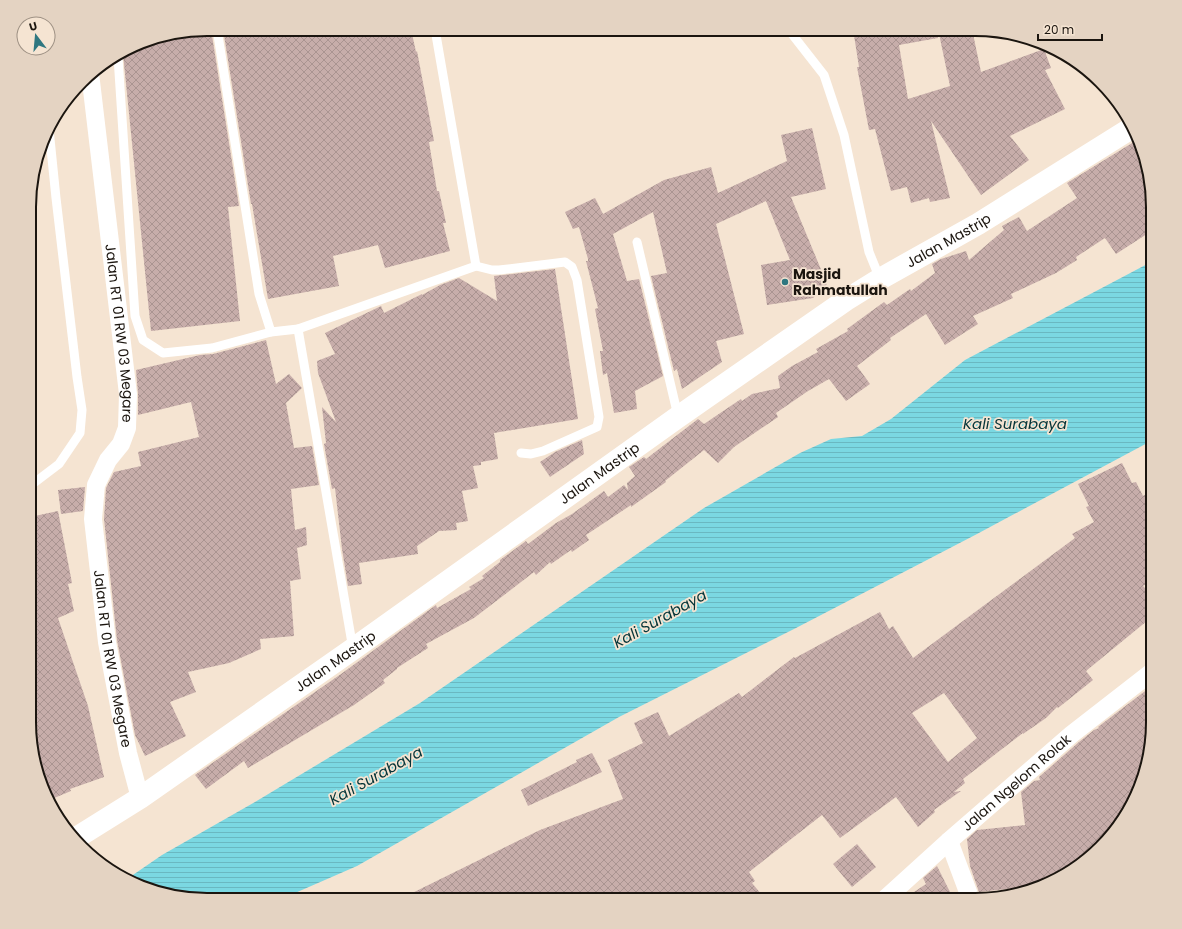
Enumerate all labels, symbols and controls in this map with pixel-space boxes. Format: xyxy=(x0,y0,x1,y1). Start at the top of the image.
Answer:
north arrow xyxy=(16,16,56,56)
scale bar xyxy=(1038,16,1102,42)
text: U xyxy=(27,18,39,35)
text: 20 m xyxy=(1044,21,1074,38)
street label: Jalan Mastrip xyxy=(902,208,995,272)
street label: Jalan RT 01 RW 03 Megare xyxy=(100,243,138,423)
place label: Masjid Rahmatullah xyxy=(793,264,888,300)
marker: Masjid Rahmatullah xyxy=(780,277,790,287)
water label: Kali Surabaya xyxy=(963,413,1067,434)
street label: Jalan Mastrip xyxy=(555,438,644,509)
street label: Jalan RT 01 RW 03 Megare xyxy=(89,569,137,750)
water label: Kali Surabaya xyxy=(609,584,710,653)
street label: Jalan Mastrip xyxy=(291,626,380,697)
street label: Jalan Ngelom Rolak xyxy=(957,729,1076,836)
water label: Kali Surabaya xyxy=(325,741,426,810)

